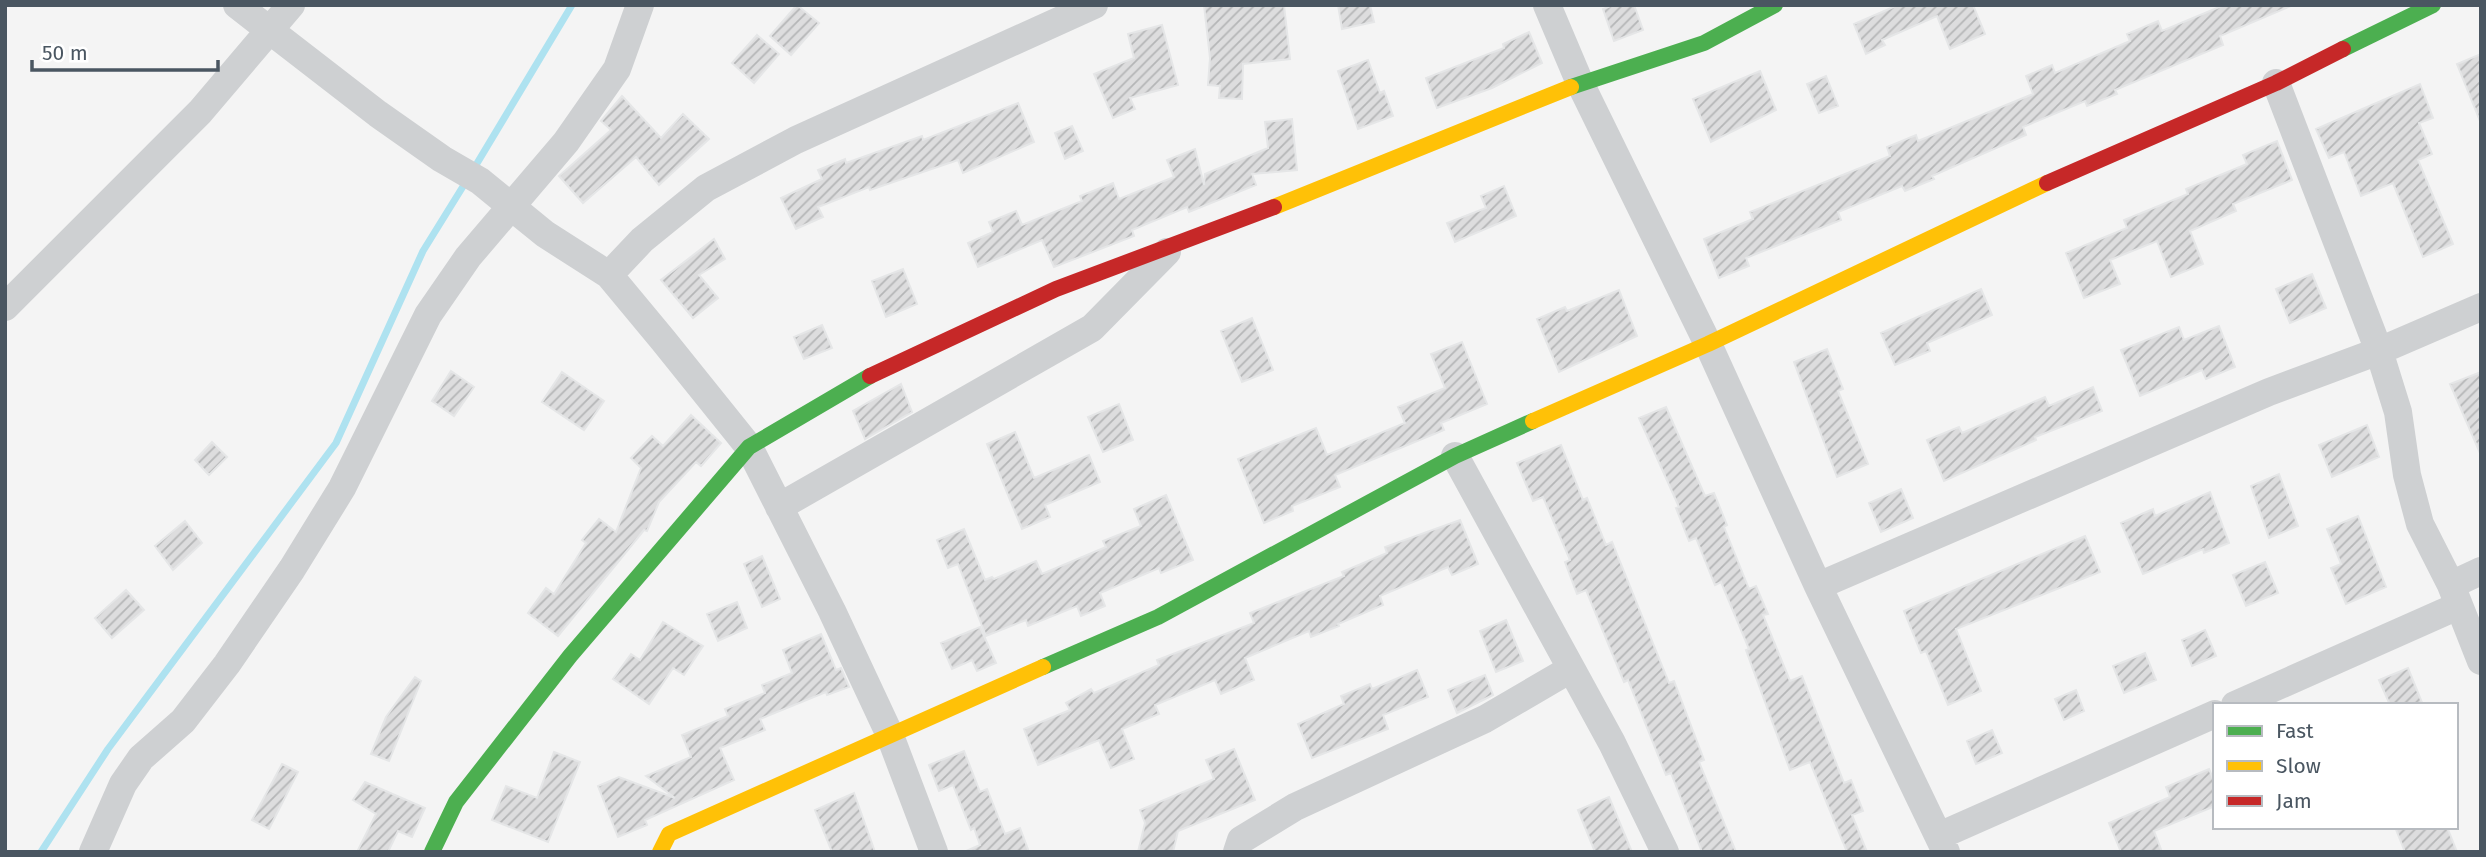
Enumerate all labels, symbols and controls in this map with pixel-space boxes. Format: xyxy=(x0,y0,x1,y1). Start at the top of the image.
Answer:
scale bar xyxy=(32,28,217,72)
text: 50 m xyxy=(42,40,88,66)
legend xyxy=(2213,703,2458,829)
text: Fast xyxy=(2276,718,2314,744)
text: Slow xyxy=(2276,753,2321,779)
text: Jam xyxy=(2276,788,2312,814)

